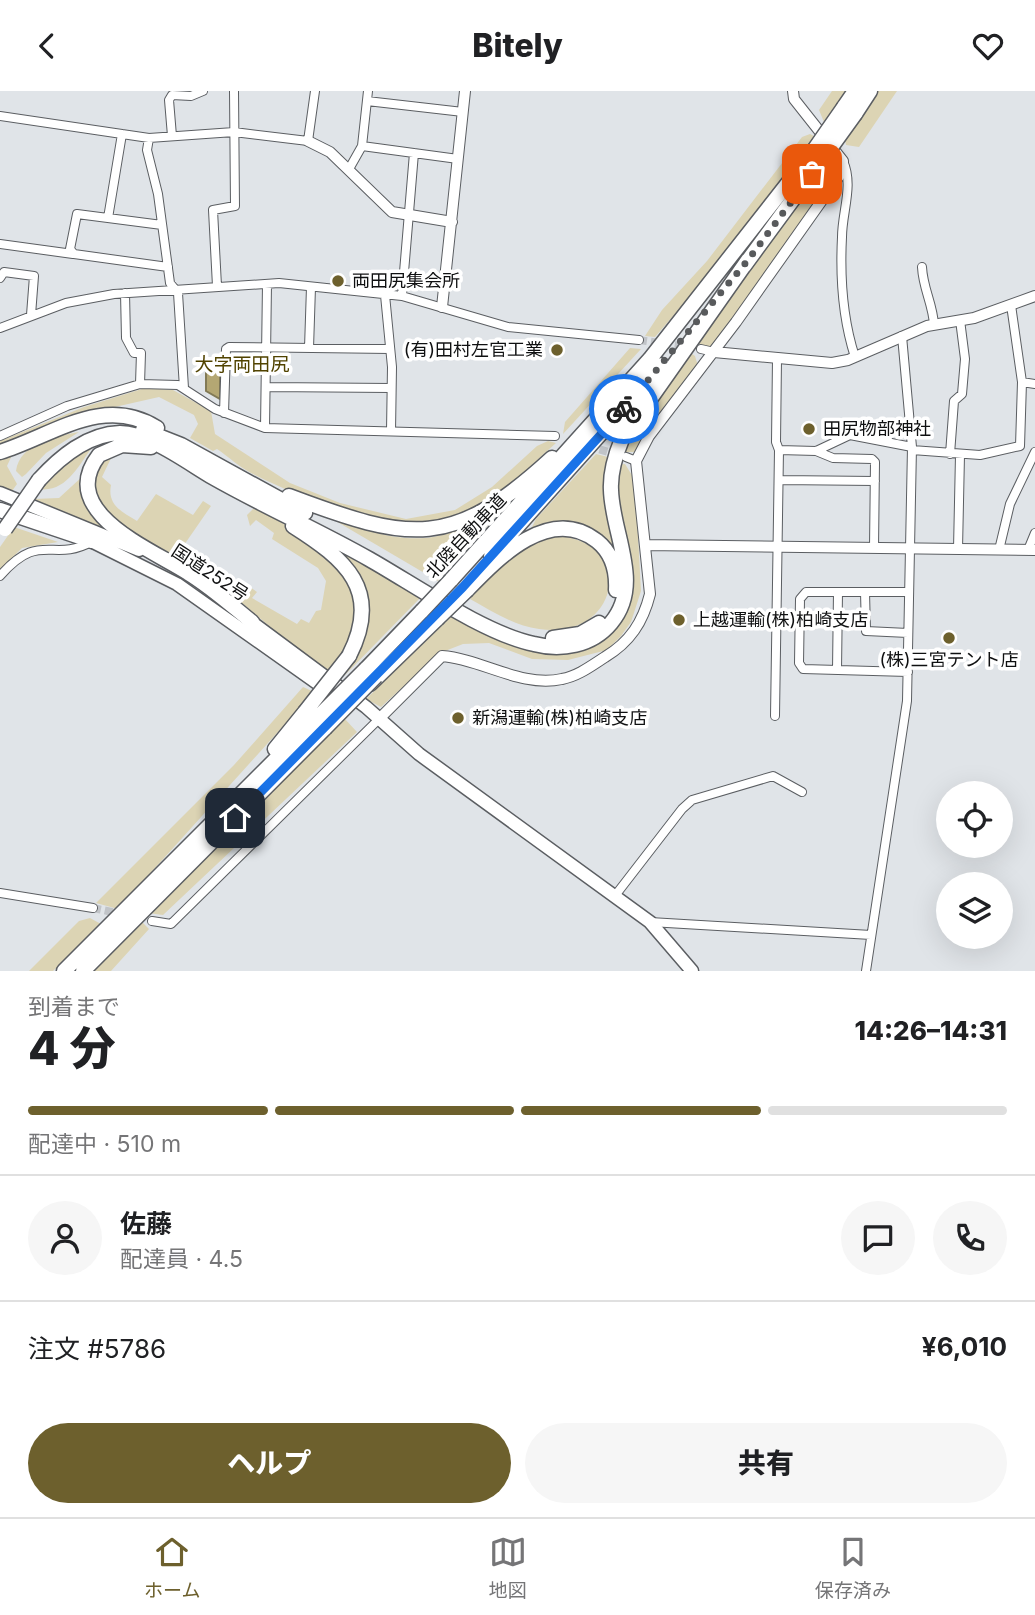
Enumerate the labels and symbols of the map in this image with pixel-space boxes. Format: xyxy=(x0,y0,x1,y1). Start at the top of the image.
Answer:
pin xyxy=(782,144,842,204)
place label: 両田尻集会所 xyxy=(352,270,460,291)
marker: 両田尻集会所 xyxy=(330,273,346,289)
place label: (有)田村左官工業 xyxy=(404,339,543,360)
marker: (有)田村左官工業 xyxy=(549,342,565,358)
district label: 大字両田尻 xyxy=(194,353,290,376)
courier xyxy=(589,374,659,444)
place label: 田尻物部神社 xyxy=(823,418,931,439)
marker: 田尻物部神社 xyxy=(801,421,817,437)
street label: 北陸自動車道 xyxy=(421,489,510,582)
street label: 国道252号 xyxy=(168,540,252,605)
place label: 上越運輸(株)柏崎支店 xyxy=(693,609,868,630)
marker: 上越運輸(株)柏崎支店 xyxy=(671,612,687,628)
marker: (株)三宮テント店 xyxy=(941,630,957,646)
place label: (株)三宮テント店 xyxy=(879,649,1019,670)
place label: 新潟運輸(株)柏崎支店 xyxy=(472,707,647,728)
marker: 新潟運輸(株)柏崎支店 xyxy=(450,710,466,726)
pin xyxy=(205,788,265,848)

